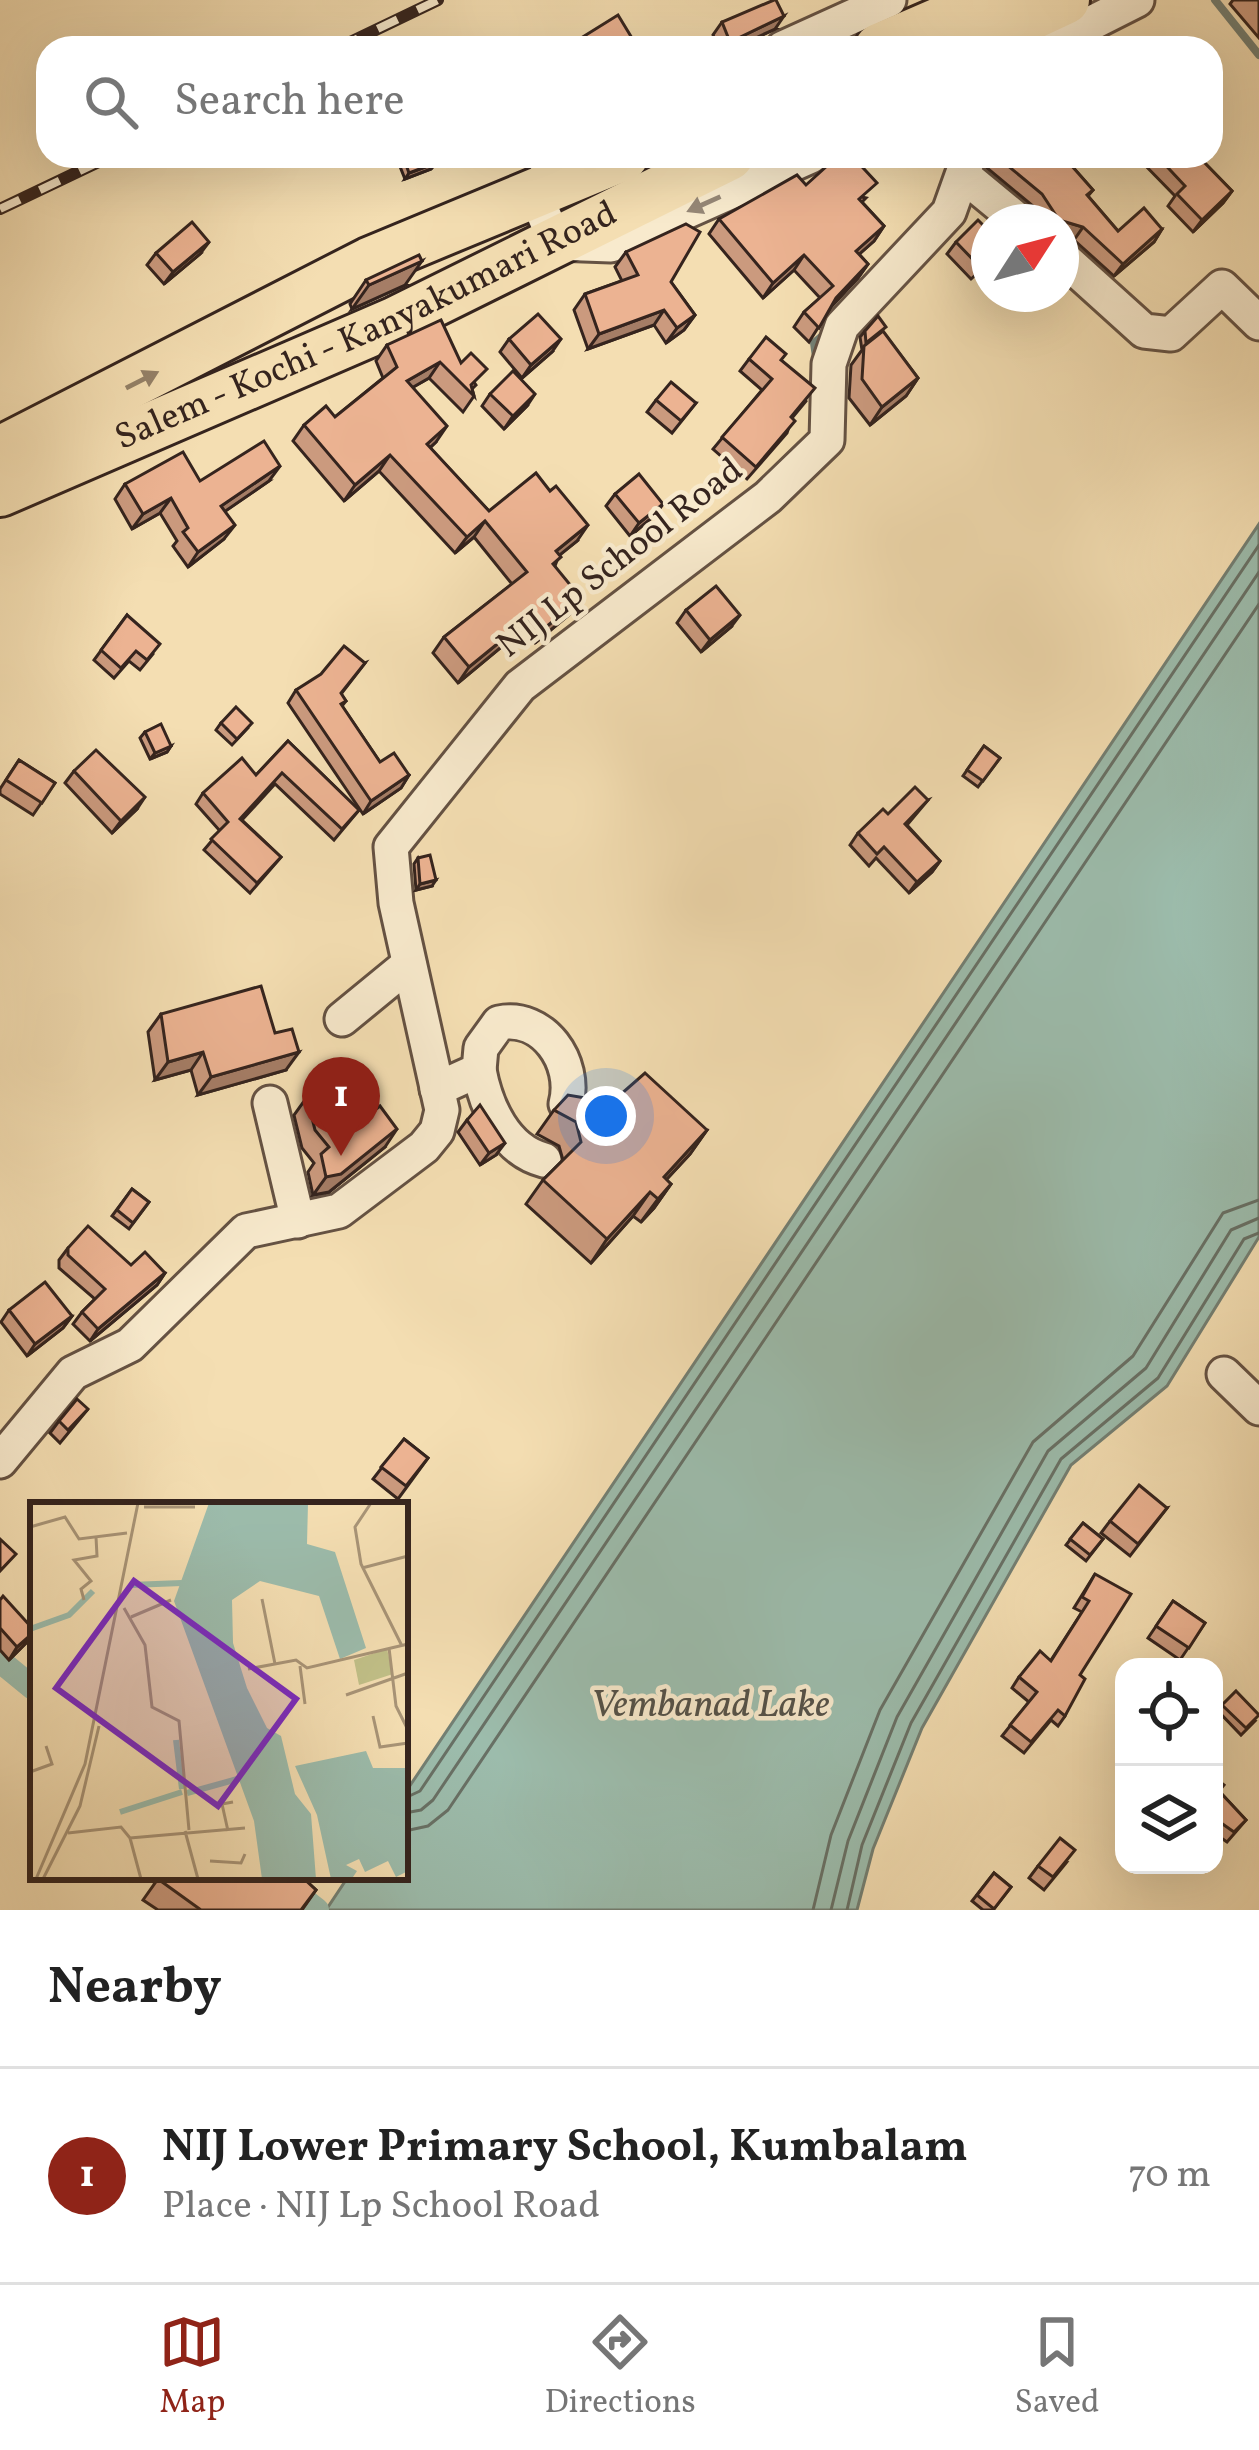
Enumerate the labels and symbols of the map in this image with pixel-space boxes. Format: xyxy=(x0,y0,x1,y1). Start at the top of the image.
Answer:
street label: Salem - Kochi - Kanyakumari Road xyxy=(108,190,626,464)
one-way arrow xyxy=(687,194,722,214)
north arrow xyxy=(971,204,1079,312)
one-way arrow xyxy=(125,370,160,391)
street label: NIJ Lp School Road xyxy=(487,447,755,671)
pin: 1 xyxy=(302,1057,380,1156)
your location xyxy=(576,1086,636,1146)
inset map xyxy=(30,1502,408,1880)
water label: Vembanad Lake xyxy=(590,1679,830,1733)

